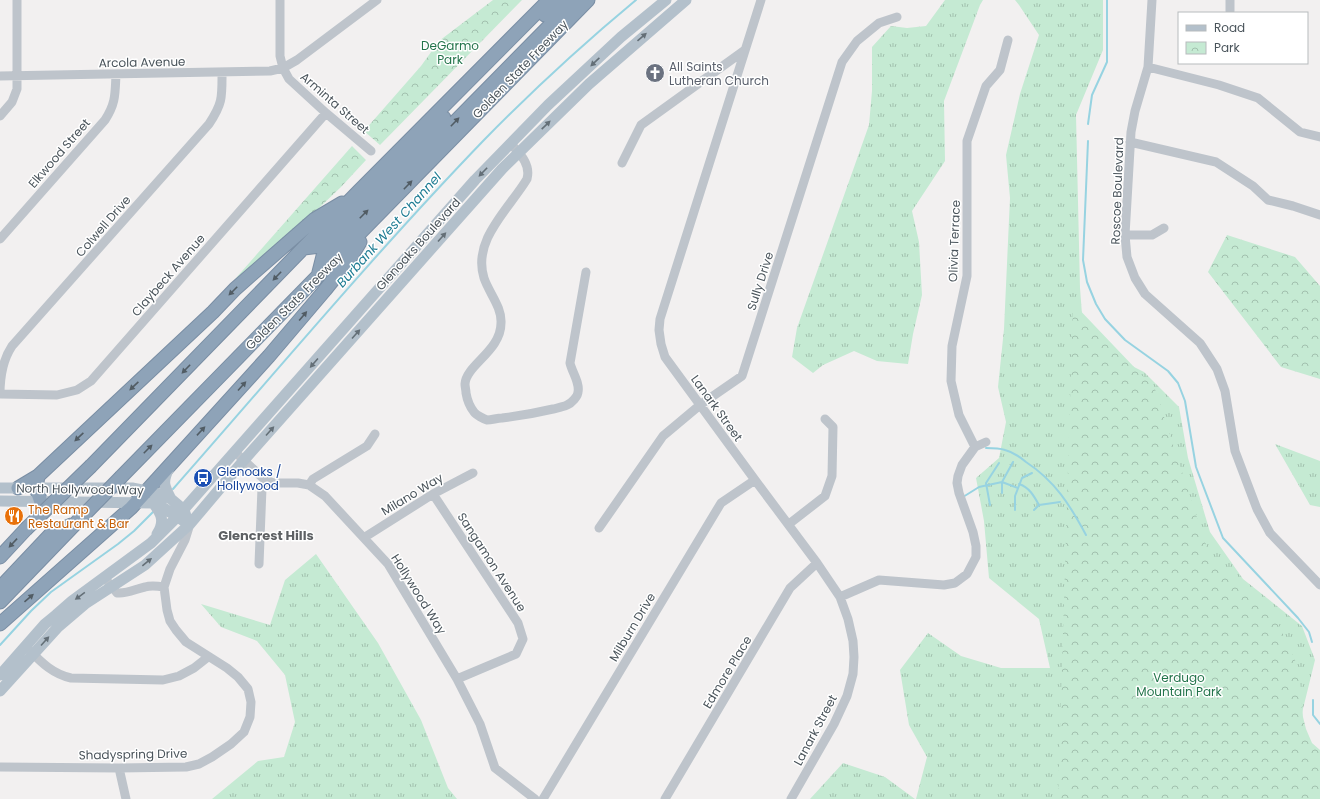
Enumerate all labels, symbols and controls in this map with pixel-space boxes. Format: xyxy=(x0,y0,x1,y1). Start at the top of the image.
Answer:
legend xyxy=(1178,12,1308,64)
street label: Golden State Freeway xyxy=(468,16,572,122)
text: Road xyxy=(1214,19,1245,36)
one-way arrow xyxy=(637,33,648,42)
park label: DeGarmo Park xyxy=(421,37,479,68)
text: Park xyxy=(1214,39,1241,56)
street label: Arcola Avenue xyxy=(98,53,186,71)
one-way arrow xyxy=(590,57,599,66)
place label: All Saints Lutheran Church xyxy=(669,58,769,89)
church icon: All Saints Lutheran Church xyxy=(644,62,666,84)
street label: Arminta Street xyxy=(297,68,373,138)
street label: Elkwood Street xyxy=(24,115,94,191)
one-way arrow xyxy=(451,117,460,127)
one-way arrow xyxy=(541,120,551,130)
street label: Roscoe Boulevard xyxy=(1107,137,1127,245)
one-way arrow xyxy=(479,167,488,176)
water label: Burbank West Channel xyxy=(332,168,446,292)
one-way arrow xyxy=(403,180,413,190)
street label: Colwell Drive xyxy=(72,192,134,260)
street label: Glenoaks Boulevard xyxy=(372,194,464,294)
street label: Olivia Terrace xyxy=(944,200,964,282)
one-way arrow xyxy=(360,209,369,219)
street label: Claybeck Avenue xyxy=(127,230,209,320)
one-way arrow xyxy=(437,232,446,241)
street label: Golden State Freeway xyxy=(242,248,347,353)
street label: Sully Drive xyxy=(743,250,777,312)
one-way arrow xyxy=(272,271,282,281)
one-way arrow xyxy=(228,286,238,296)
one-way arrow xyxy=(299,310,308,321)
one-way arrow xyxy=(351,329,361,339)
one-way arrow xyxy=(309,358,318,369)
one-way arrow xyxy=(181,364,191,374)
street label: Lanark Street xyxy=(687,371,747,445)
one-way arrow xyxy=(129,381,139,391)
one-way arrow xyxy=(237,381,246,392)
one-way arrow xyxy=(196,426,205,436)
one-way arrow xyxy=(265,426,274,437)
one-way arrow xyxy=(74,433,84,442)
one-way arrow xyxy=(143,444,153,454)
place label: Glenoaks / Hollywood xyxy=(217,463,282,494)
bus stop icon: Glenoaks / Hollywood xyxy=(192,467,214,489)
street label: Milano Way xyxy=(378,469,446,519)
street label: North Hollywood Way xyxy=(16,479,144,499)
place label: The Ramp Restaurant & Bar xyxy=(28,501,130,532)
restaurant icon: The Ramp Restaurant & Bar xyxy=(3,505,25,527)
street label: Sangamon Avenue xyxy=(454,509,530,615)
district label: Glencrest Hills xyxy=(218,526,314,545)
one-way arrow xyxy=(8,538,18,548)
street label: Hollywood Way xyxy=(387,551,451,638)
one-way arrow xyxy=(142,558,153,567)
street label: Milburn Drive xyxy=(605,589,659,665)
one-way arrow xyxy=(74,591,85,600)
one-way arrow xyxy=(24,594,35,603)
street label: Edmore Place xyxy=(699,632,755,712)
one-way arrow xyxy=(40,636,50,646)
park label: Verdugo Mountain Park xyxy=(1136,669,1223,700)
street label: Lanark Street xyxy=(789,692,841,768)
street label: Shadyspring Drive xyxy=(79,745,187,763)

